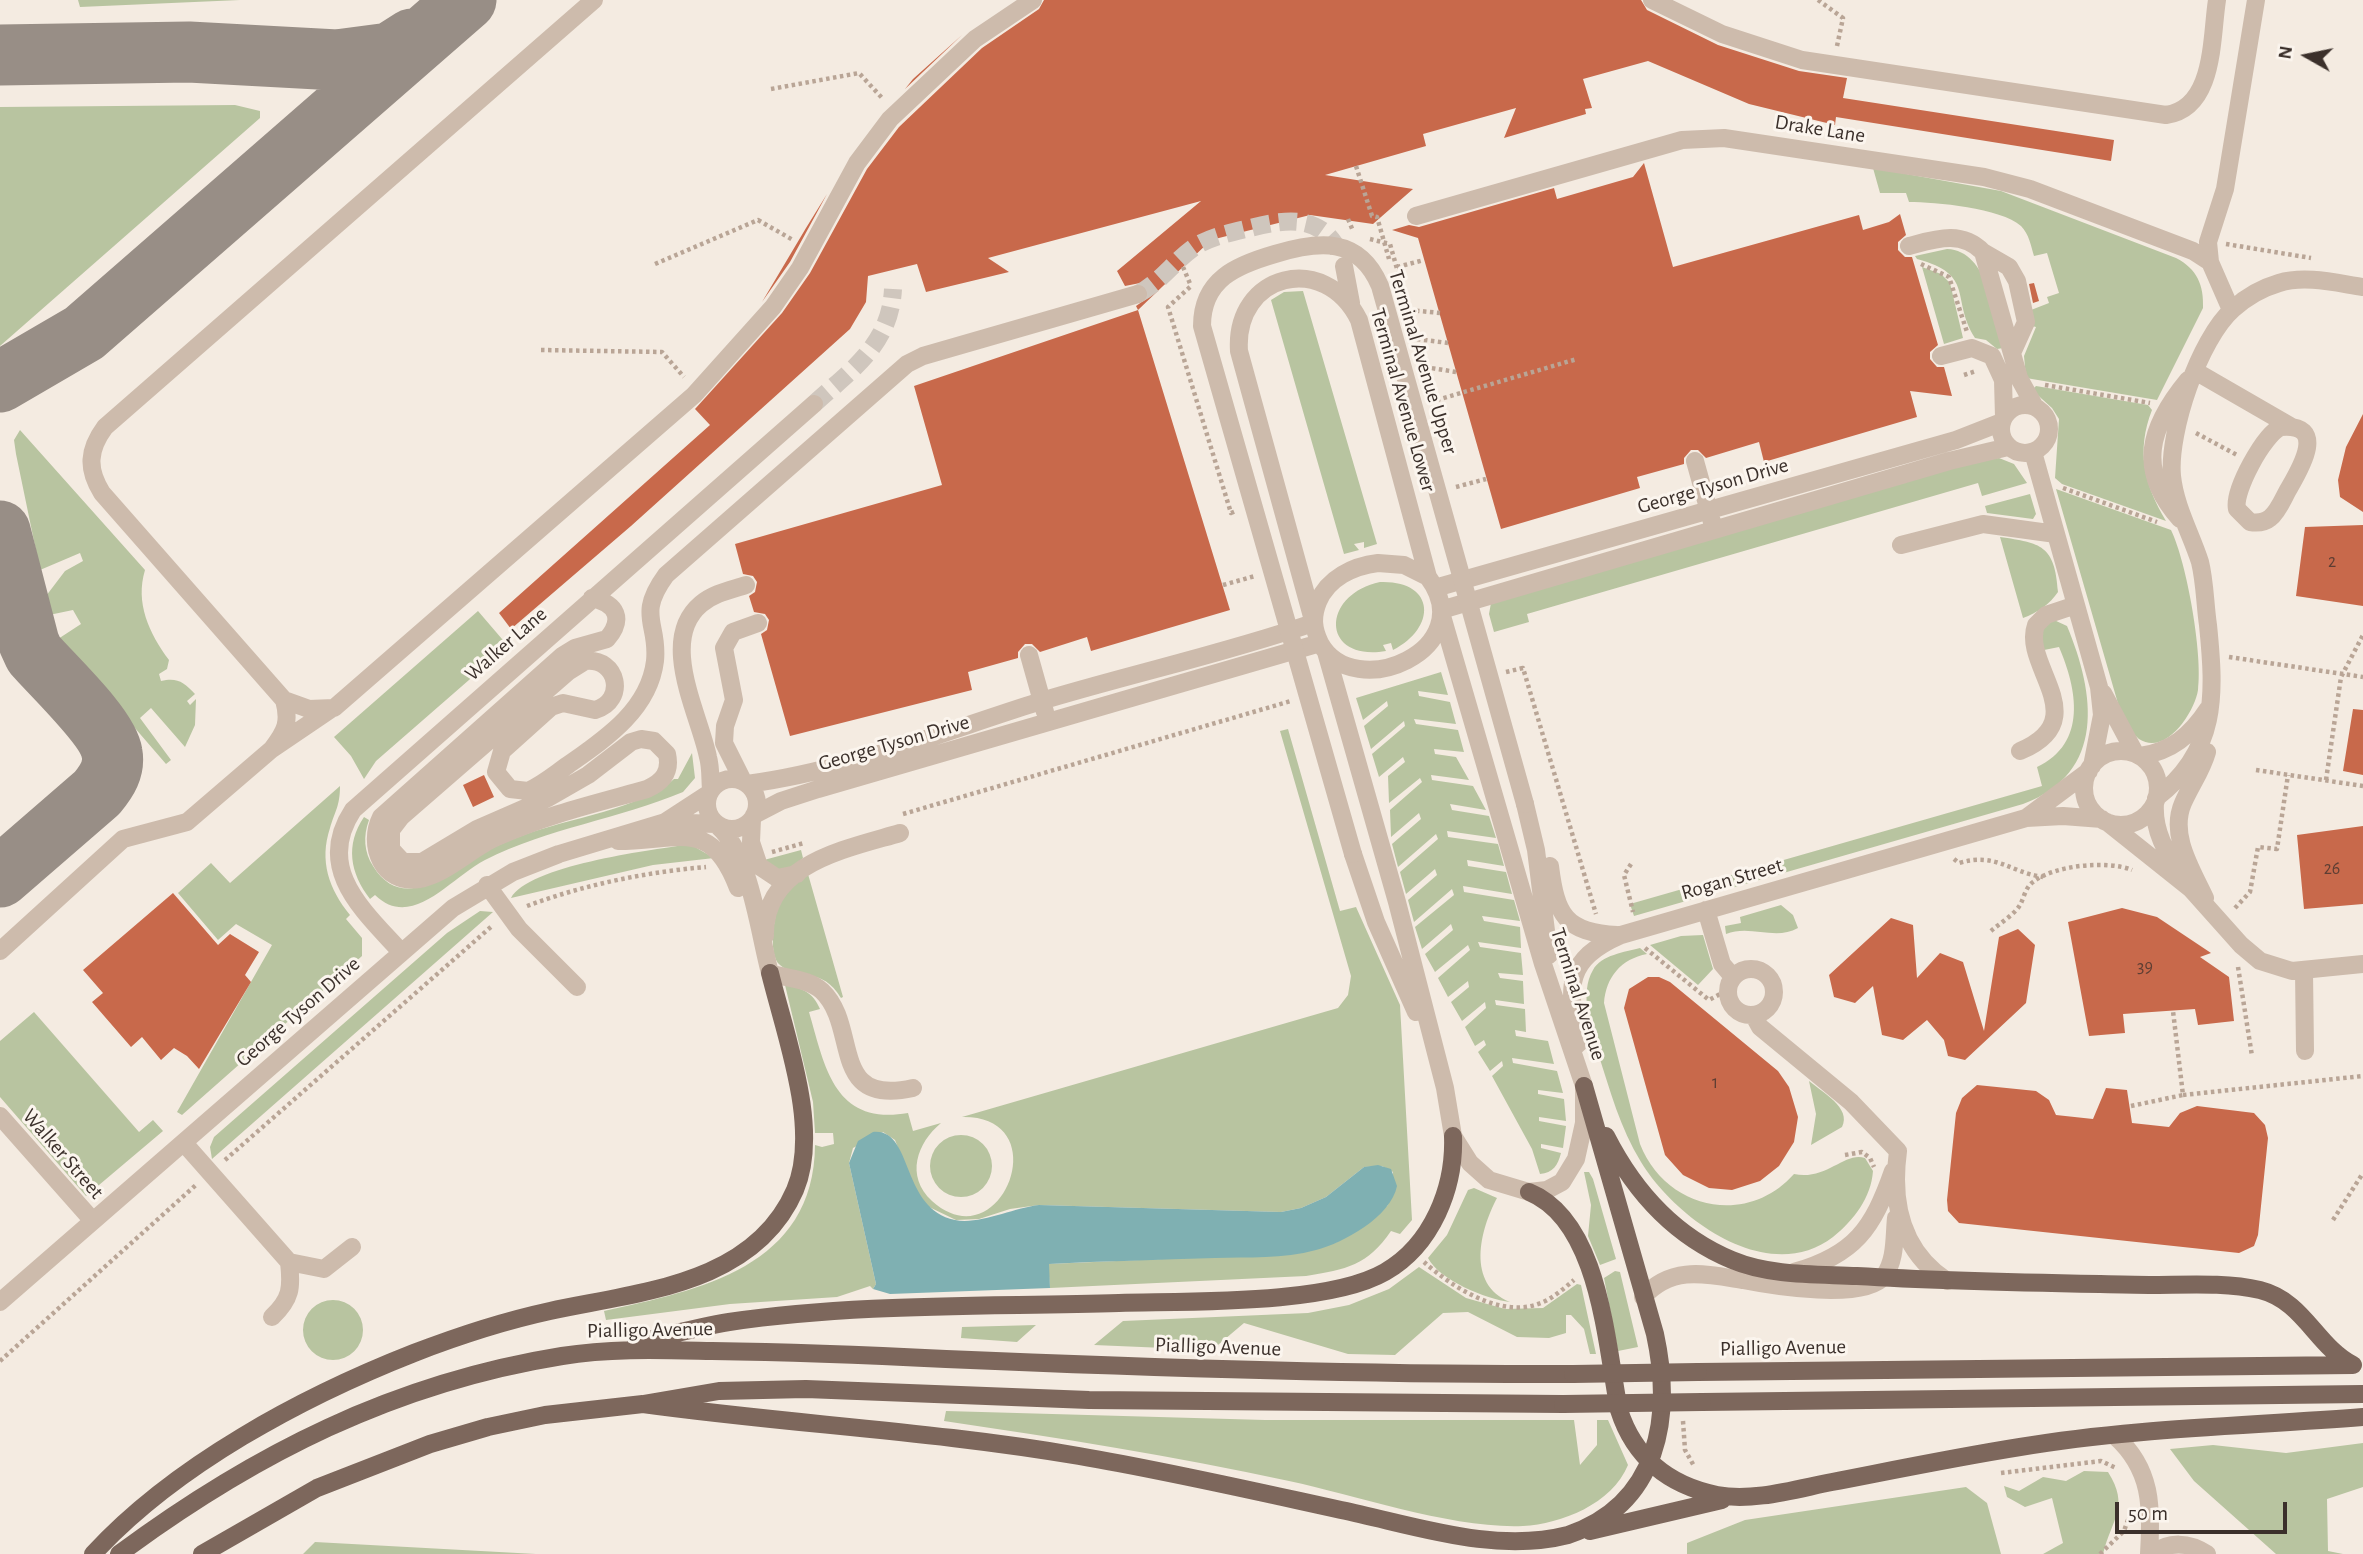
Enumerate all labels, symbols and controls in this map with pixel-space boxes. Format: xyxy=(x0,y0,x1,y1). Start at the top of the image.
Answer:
north arrow xyxy=(2272,21,2342,91)
text: N xyxy=(2275,45,2296,61)
street label: Drake Lane xyxy=(1773,109,1867,149)
street label: Terminal Avenue Upper xyxy=(1383,267,1463,457)
street label: Terminal Avenue Lower xyxy=(1365,305,1441,495)
street label: George Tyson Drive xyxy=(1635,452,1791,520)
house number: 2 xyxy=(2328,551,2336,573)
street label: Walker Lane xyxy=(460,602,552,686)
street label: George Tyson Drive xyxy=(816,709,972,777)
street label: Rogan Street xyxy=(1678,853,1786,905)
house number: 26 xyxy=(2324,858,2340,880)
street label: Terminal Avenue xyxy=(1545,925,1611,1063)
street label: George Tyson Drive xyxy=(231,951,365,1073)
house number: 39 xyxy=(2137,956,2153,978)
house number: 1 xyxy=(1712,1072,1718,1094)
street label: Walker Street xyxy=(17,1104,109,1204)
street label: Pialligo Avenue xyxy=(587,1316,713,1344)
street label: Pialligo Avenue xyxy=(1154,1332,1282,1362)
street label: Pialligo Avenue xyxy=(1720,1334,1846,1362)
scale bar xyxy=(2118,1488,2290,1532)
text: 50 m xyxy=(2128,1503,2168,1524)

